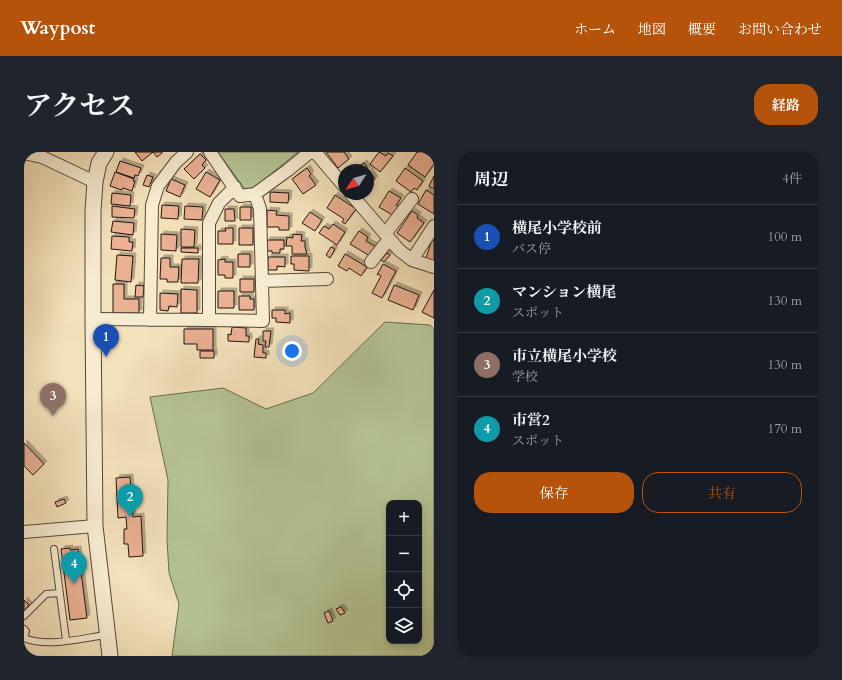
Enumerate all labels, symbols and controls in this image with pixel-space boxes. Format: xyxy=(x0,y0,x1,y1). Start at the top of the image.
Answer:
text: Waypost xyxy=(20,15,95,41)
text: ホーム xyxy=(574,20,616,39)
text: 地図 xyxy=(638,20,666,39)
text: 概要 xyxy=(688,20,716,39)
text: お問い合わせ xyxy=(738,20,822,39)
button: 経路 xyxy=(754,84,818,125)
text: アクセス xyxy=(24,87,135,125)
north arrow xyxy=(338,164,374,200)
text: 周辺 xyxy=(474,168,508,191)
text: 4件 xyxy=(782,170,802,188)
text: 横尾小学校前 xyxy=(512,218,602,238)
text: 1 xyxy=(484,228,490,246)
text: 100 m xyxy=(768,228,802,246)
text: バス停 xyxy=(512,240,551,258)
text: マンション横尾 xyxy=(512,282,616,302)
text: 2 xyxy=(484,292,490,310)
text: 130 m xyxy=(768,292,802,310)
text: スポット xyxy=(512,304,564,322)
pin: 1 xyxy=(93,324,119,357)
your location xyxy=(282,341,302,361)
text: 市立横尾小学校 xyxy=(512,346,617,366)
text: 3 xyxy=(484,356,490,374)
text: 130 m xyxy=(768,356,802,374)
text: 学校 xyxy=(512,368,538,386)
pin: 3 xyxy=(40,383,66,416)
text: 市営2 xyxy=(512,410,550,430)
text: 4 xyxy=(484,420,490,438)
text: 170 m xyxy=(768,420,802,438)
text: スポット xyxy=(512,432,564,450)
button: 保存 xyxy=(474,472,634,513)
button: 共有 xyxy=(642,472,802,513)
pin: 2 xyxy=(117,484,143,517)
map controls xyxy=(386,500,422,644)
button: + xyxy=(386,500,422,536)
button: − xyxy=(386,536,422,572)
pin: 4 xyxy=(61,551,87,584)
button: locate xyxy=(386,572,422,608)
button: layers xyxy=(386,608,422,644)

